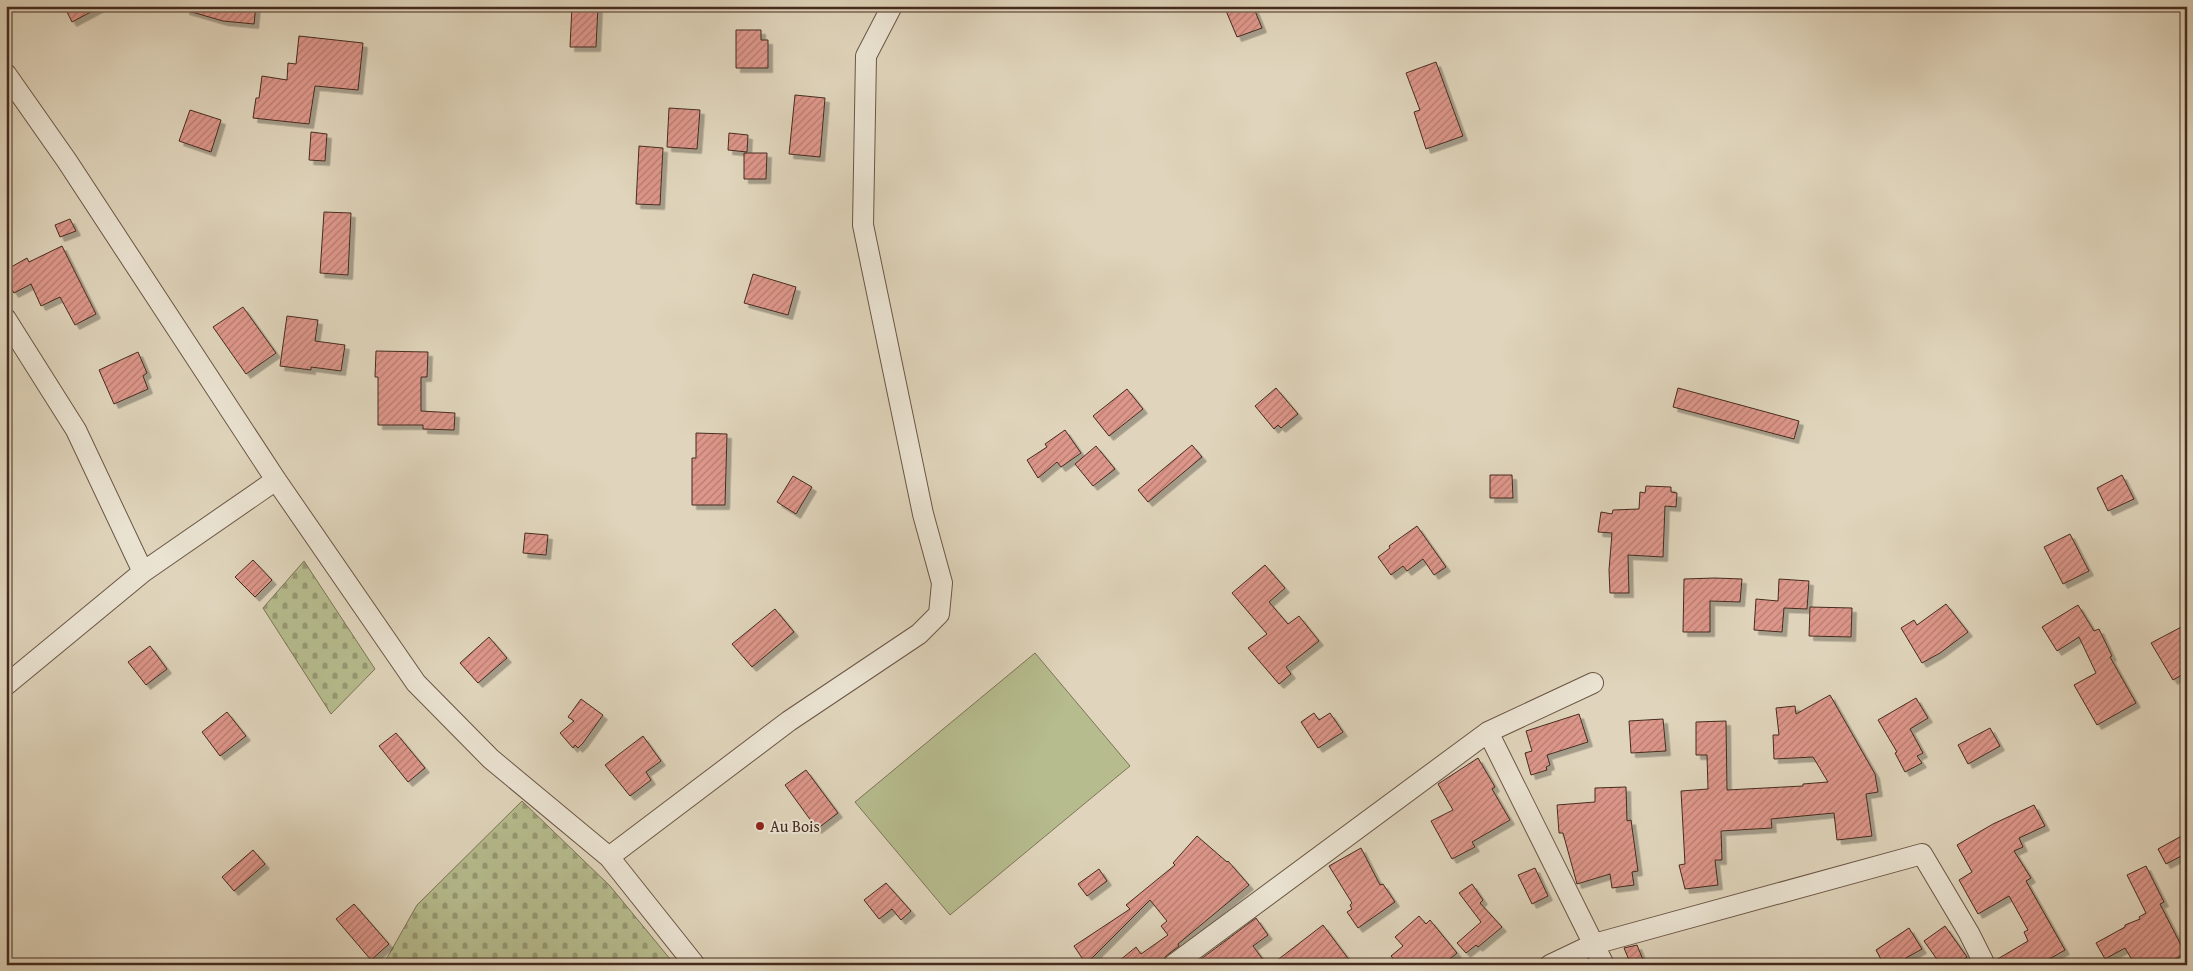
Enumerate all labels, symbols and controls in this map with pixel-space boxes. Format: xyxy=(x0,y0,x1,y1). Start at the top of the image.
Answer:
place label: Au Bois xyxy=(770,814,820,838)
marker: Au Bois xyxy=(754,820,766,832)

